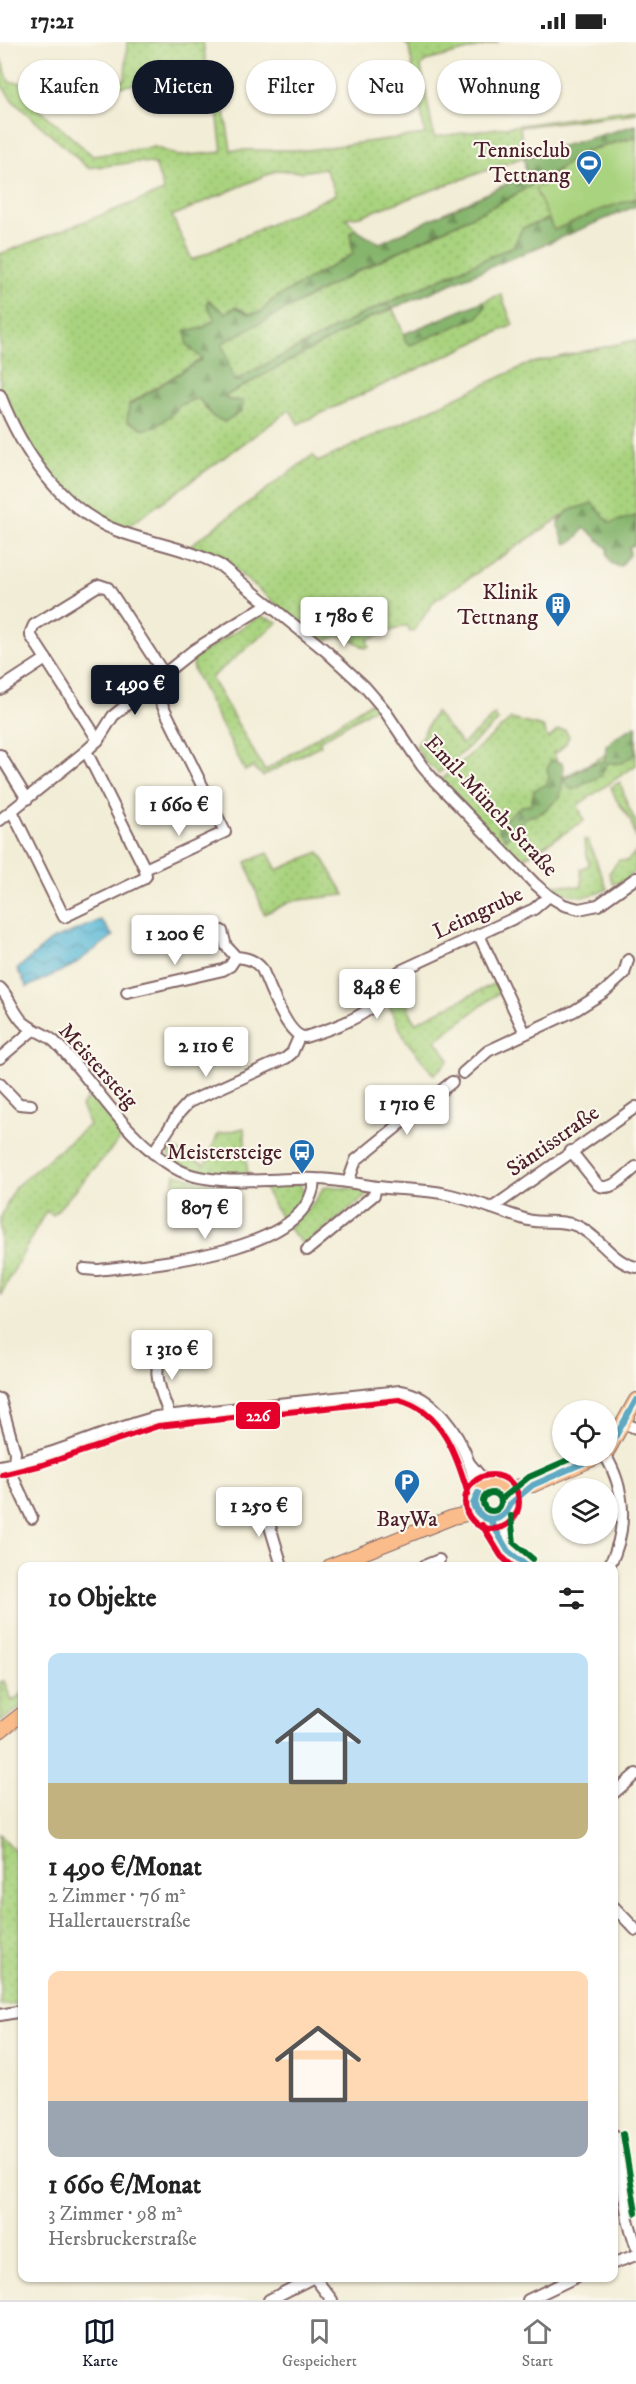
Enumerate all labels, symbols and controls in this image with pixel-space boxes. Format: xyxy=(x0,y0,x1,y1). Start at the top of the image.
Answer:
text: 17:21 xyxy=(30,8,74,35)
chip: Kaufen xyxy=(18,60,120,114)
chip: Mieten xyxy=(132,60,234,114)
chip: Filter xyxy=(246,60,336,114)
chip: Neu xyxy=(348,60,425,114)
chip: Wohnung xyxy=(437,60,561,114)
place label: Tennisclub Tettnang xyxy=(474,137,570,189)
sports icon: Tennisclub Tettnang xyxy=(574,148,604,186)
place label: Klinik Tettnang xyxy=(457,579,538,631)
building icon: Klinik Tettnang xyxy=(543,590,573,628)
pin: 1 780 € xyxy=(289,597,399,648)
text: 1 780 € xyxy=(315,604,373,629)
pin: 1 490 € xyxy=(80,665,190,716)
text: 1 490 € xyxy=(105,672,165,697)
street label: Emil-Münch-Straße xyxy=(418,730,564,882)
pin: 1 660 € xyxy=(124,786,234,837)
text: 1 660 € xyxy=(149,793,209,818)
street label: Leimgrube xyxy=(429,880,527,946)
pin: 1 200 € xyxy=(120,915,230,966)
text: 1 200 € xyxy=(146,922,204,947)
pin: 848 € xyxy=(335,969,419,1020)
text: 848 € xyxy=(353,976,401,1001)
street label: Meistersteig xyxy=(52,1018,144,1115)
pin: 2 110 € xyxy=(151,1027,261,1078)
text: 2 110 € xyxy=(178,1034,234,1059)
pin: 1 710 € xyxy=(352,1085,462,1136)
text: 1 710 € xyxy=(379,1092,435,1117)
street label: Säntisstraße xyxy=(502,1099,604,1183)
bus stop icon: Meistersteige xyxy=(287,1137,317,1175)
place label: Meistersteige xyxy=(167,1139,282,1166)
pin: 807 € xyxy=(163,1189,247,1240)
text: 807 € xyxy=(181,1196,229,1221)
pin: 1 310 € xyxy=(117,1330,227,1381)
text: 1 310 € xyxy=(145,1337,199,1362)
map controls xyxy=(552,1400,618,1544)
button: locate xyxy=(552,1400,618,1466)
line badge: 226 xyxy=(235,1401,281,1430)
text: 226 xyxy=(246,1406,272,1426)
parking icon: BayWa xyxy=(392,1467,422,1505)
button: layers xyxy=(552,1478,618,1544)
pin: 1 250 € xyxy=(204,1487,314,1538)
text: 1 250 € xyxy=(230,1494,288,1519)
place label: BayWa xyxy=(376,1506,438,1533)
text: 10 Objekte xyxy=(48,1582,157,1615)
icon: filters xyxy=(555,1582,588,1615)
icon: home xyxy=(264,1692,372,1800)
text: 1 490 €/Monat xyxy=(48,1851,202,1884)
text: 2 Zimmer · 76 m² xyxy=(48,1884,185,1909)
text: Hallertauerstraße xyxy=(48,1909,191,1934)
icon: home xyxy=(264,2010,372,2118)
text: 1 660 €/Monat xyxy=(48,2169,201,2202)
text: 3 Zimmer · 98 m² xyxy=(48,2202,182,2227)
text: Hersbruckerstraße xyxy=(48,2227,197,2252)
tab: Karte xyxy=(82,2315,118,2371)
tab: Gespeichert xyxy=(282,2315,357,2371)
tab: Start xyxy=(521,2315,554,2371)

